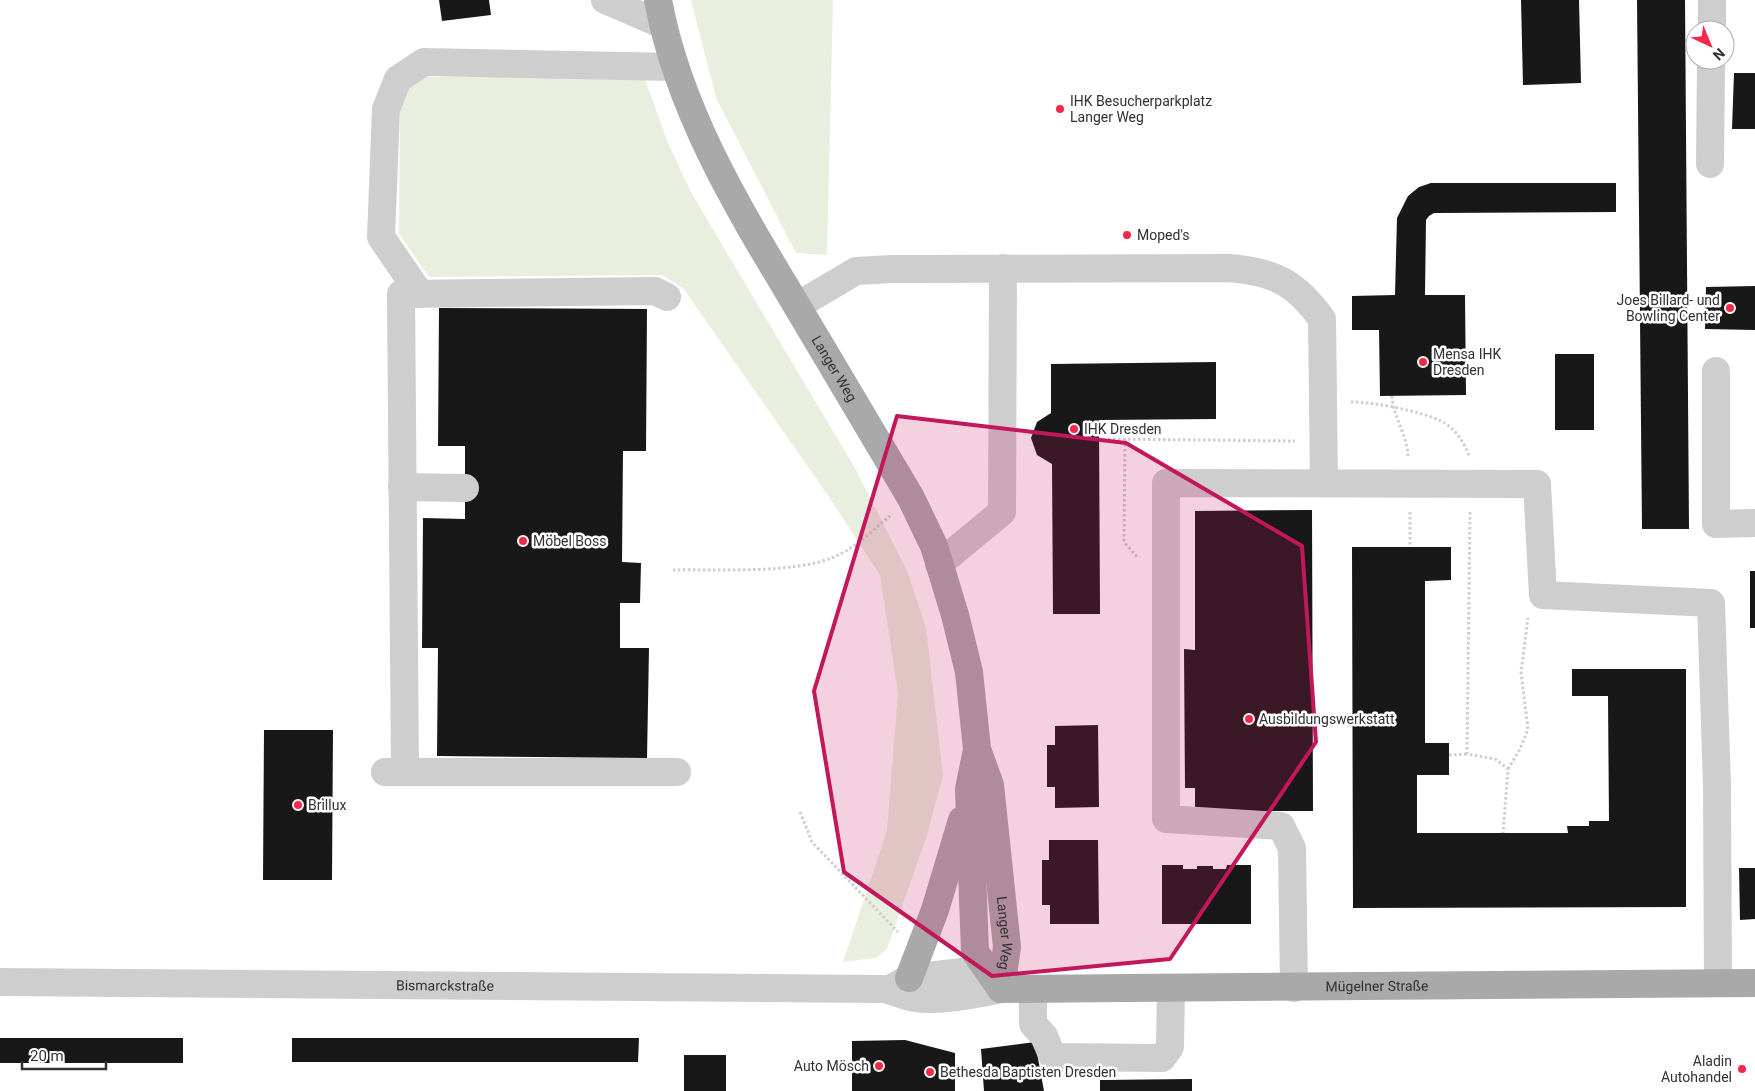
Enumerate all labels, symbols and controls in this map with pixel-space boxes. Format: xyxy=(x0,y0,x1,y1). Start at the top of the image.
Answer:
north arrow xyxy=(1685,20,1735,70)
text: N xyxy=(1710,45,1728,64)
place label: IHK Besucherparkplatz Langer Weg xyxy=(1070,93,1212,125)
marker: IHK Besucherparkplatz Langer Weg xyxy=(1054,103,1066,115)
place label: Moped's xyxy=(1137,227,1190,243)
marker: Moped's xyxy=(1121,229,1133,241)
place label: Joes Billard- und Bowling Center xyxy=(1616,292,1720,324)
marker: Joes Billard- und Bowling Center xyxy=(1724,302,1736,314)
street label: Langer Weg xyxy=(809,333,860,405)
place label: Mensa IHK Dresden xyxy=(1433,346,1501,378)
marker: Mensa IHK Dresden xyxy=(1417,356,1429,368)
place label: IHK Dresden xyxy=(1084,421,1162,437)
marker: IHK Dresden xyxy=(1068,423,1080,435)
place label: Möbel Boss xyxy=(533,533,607,549)
marker: Möbel Boss xyxy=(517,535,529,547)
place label: Ausbildungswerkstatt xyxy=(1259,711,1395,727)
marker: Ausbildungswerkstatt xyxy=(1243,713,1255,725)
place label: Brillux xyxy=(308,797,346,813)
marker: Brillux xyxy=(292,799,304,811)
street label: Langer Weg xyxy=(994,896,1016,971)
street label: Bismarckstraße xyxy=(396,977,494,994)
street label: Mügelner Straße xyxy=(1325,978,1428,994)
scale bar xyxy=(22,1038,106,1070)
text: 20 m xyxy=(30,1047,64,1065)
place label: Aladin Autohandel xyxy=(1661,1053,1732,1085)
place label: Auto Mösch xyxy=(794,1058,869,1074)
marker: Auto Mösch xyxy=(873,1060,885,1072)
marker: Aladin Autohandel xyxy=(1736,1063,1748,1075)
place label: Bethesda Baptisten Dresden xyxy=(940,1064,1116,1080)
marker: Bethesda Baptisten Dresden xyxy=(924,1066,936,1078)

